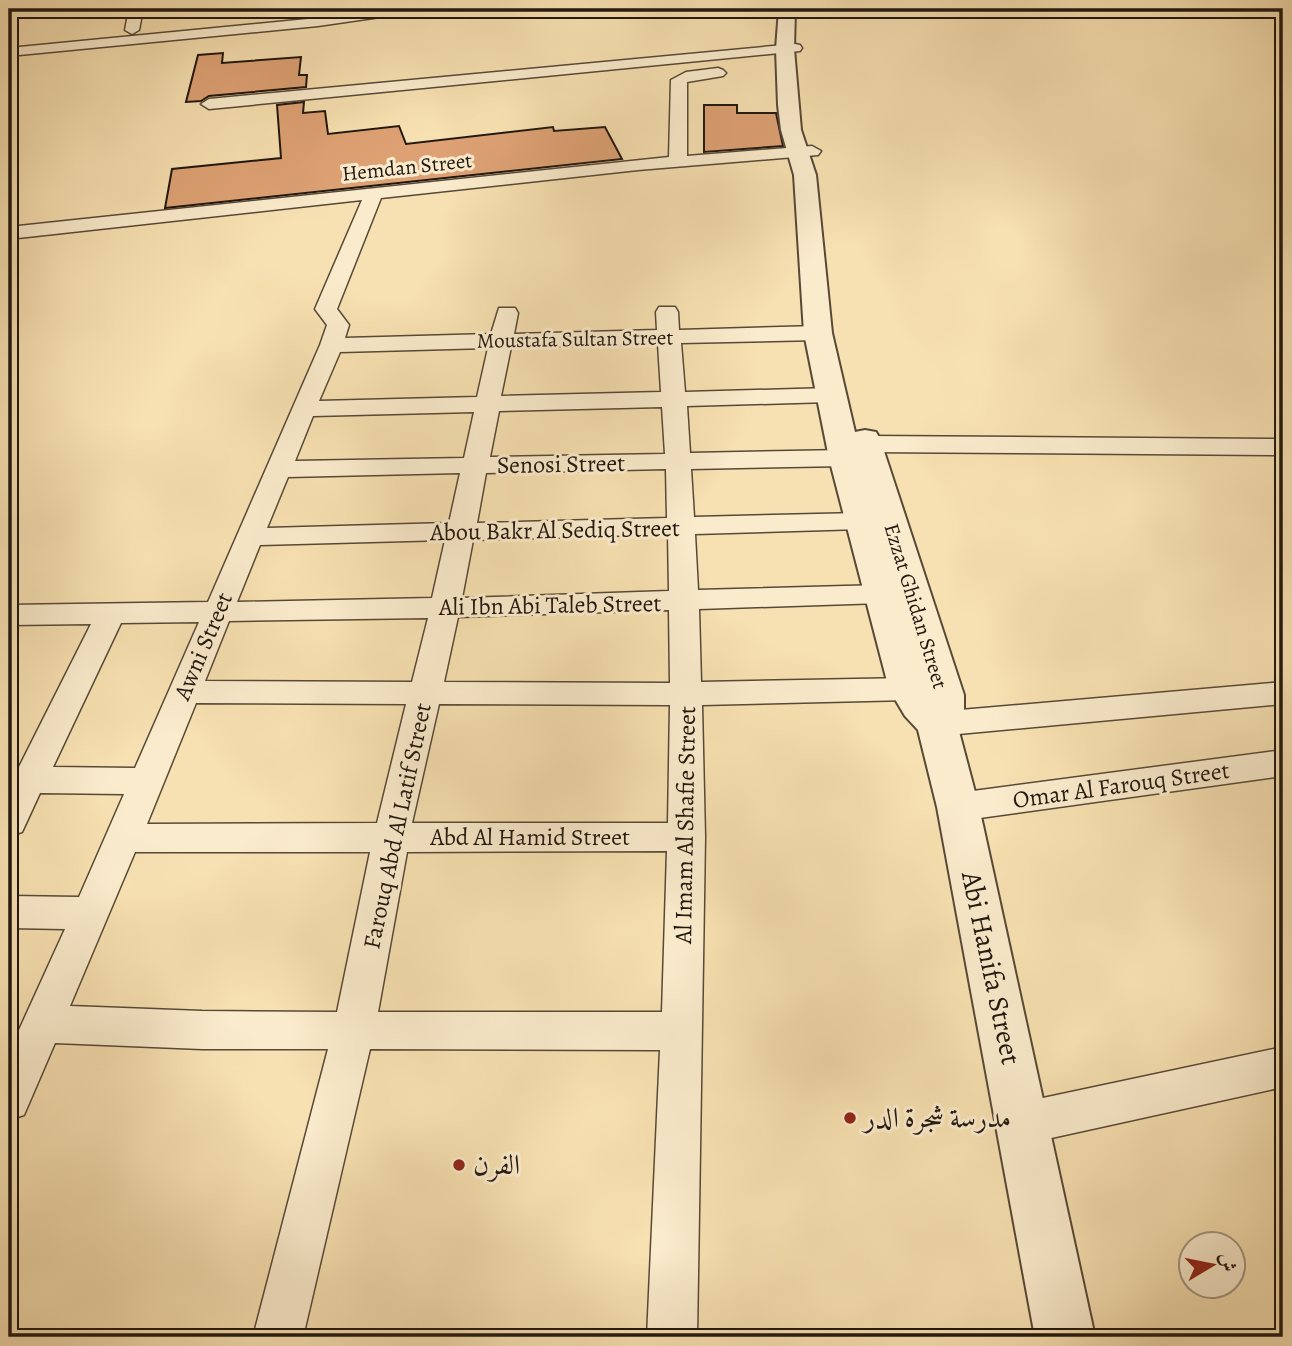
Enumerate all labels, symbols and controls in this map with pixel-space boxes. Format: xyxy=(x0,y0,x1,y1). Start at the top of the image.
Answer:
street label: Hemdan Street xyxy=(341,146,474,188)
street label: Moustafa Sultan Street xyxy=(476,323,674,355)
street label: Senosi Street xyxy=(497,447,625,481)
street label: Abou Bakr Al Sediq Street xyxy=(429,512,680,548)
street label: Ezzat Ghidan Street xyxy=(878,520,954,692)
street label: Awni Street xyxy=(166,587,240,706)
street label: Ali Ibn Abi Taleb Street xyxy=(437,587,662,623)
street label: Farouq Abd Al Latif Street xyxy=(355,700,439,952)
street label: Al Imam Al Shafie Street xyxy=(667,706,703,945)
street label: Omar Al Farouq Street xyxy=(1011,754,1231,816)
street label: Abd Al Hamid Street xyxy=(429,821,630,853)
street label: Abi Hanifa Street xyxy=(952,867,1030,1068)
place label: مدرسة شجرة الدر xyxy=(861,1099,1011,1137)
marker: مدرسة شجرة الدر xyxy=(842,1110,858,1126)
place label: الفرن xyxy=(473,1146,520,1184)
marker: الفرن xyxy=(451,1157,467,1173)
north arrow xyxy=(1176,1230,1246,1300)
text: ش xyxy=(1213,1251,1242,1274)

